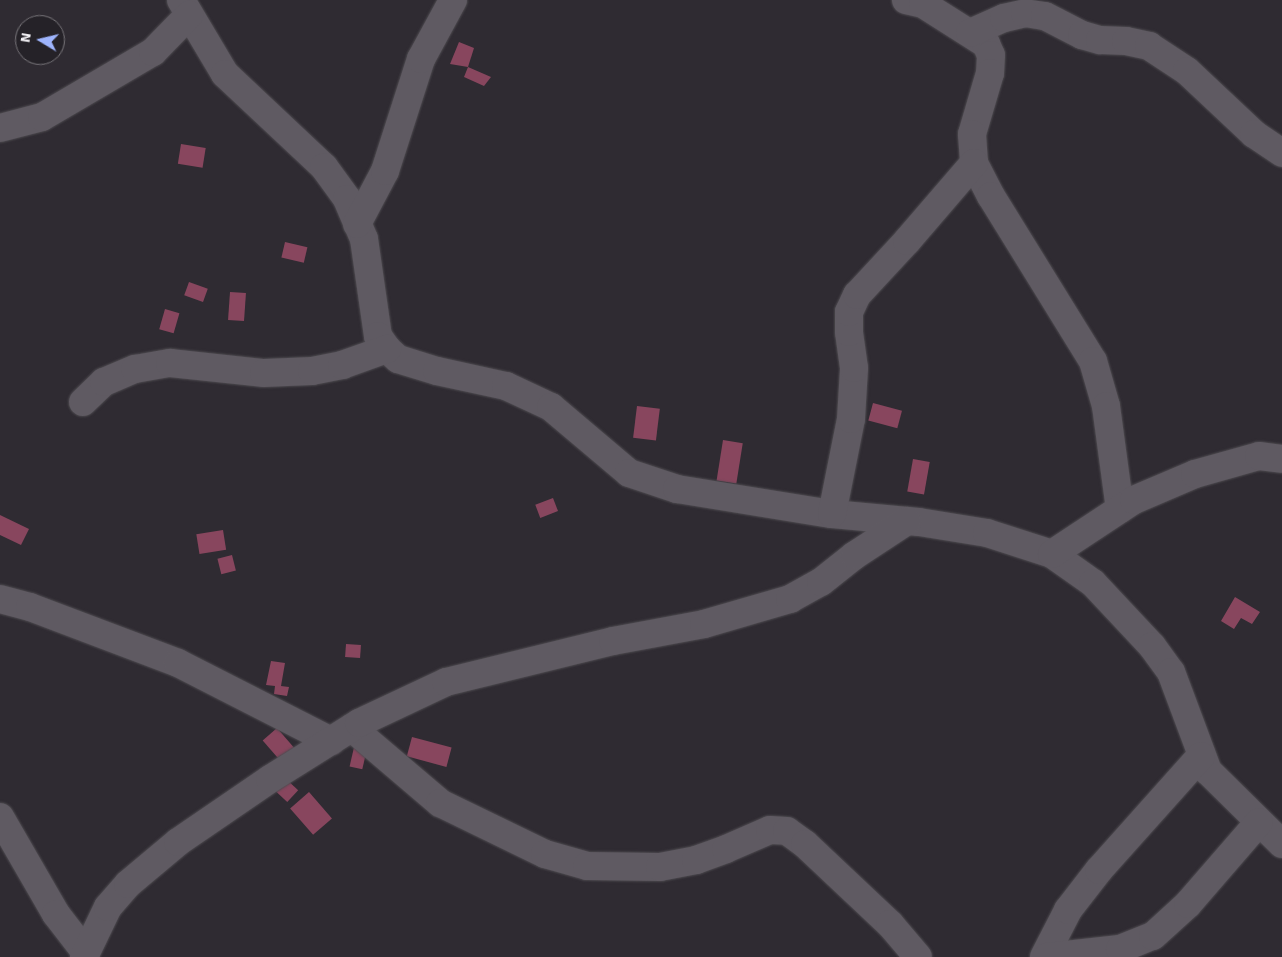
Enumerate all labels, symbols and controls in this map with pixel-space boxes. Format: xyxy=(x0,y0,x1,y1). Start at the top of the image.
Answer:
north arrow xyxy=(15,15,65,65)
text: N xyxy=(17,32,35,44)

